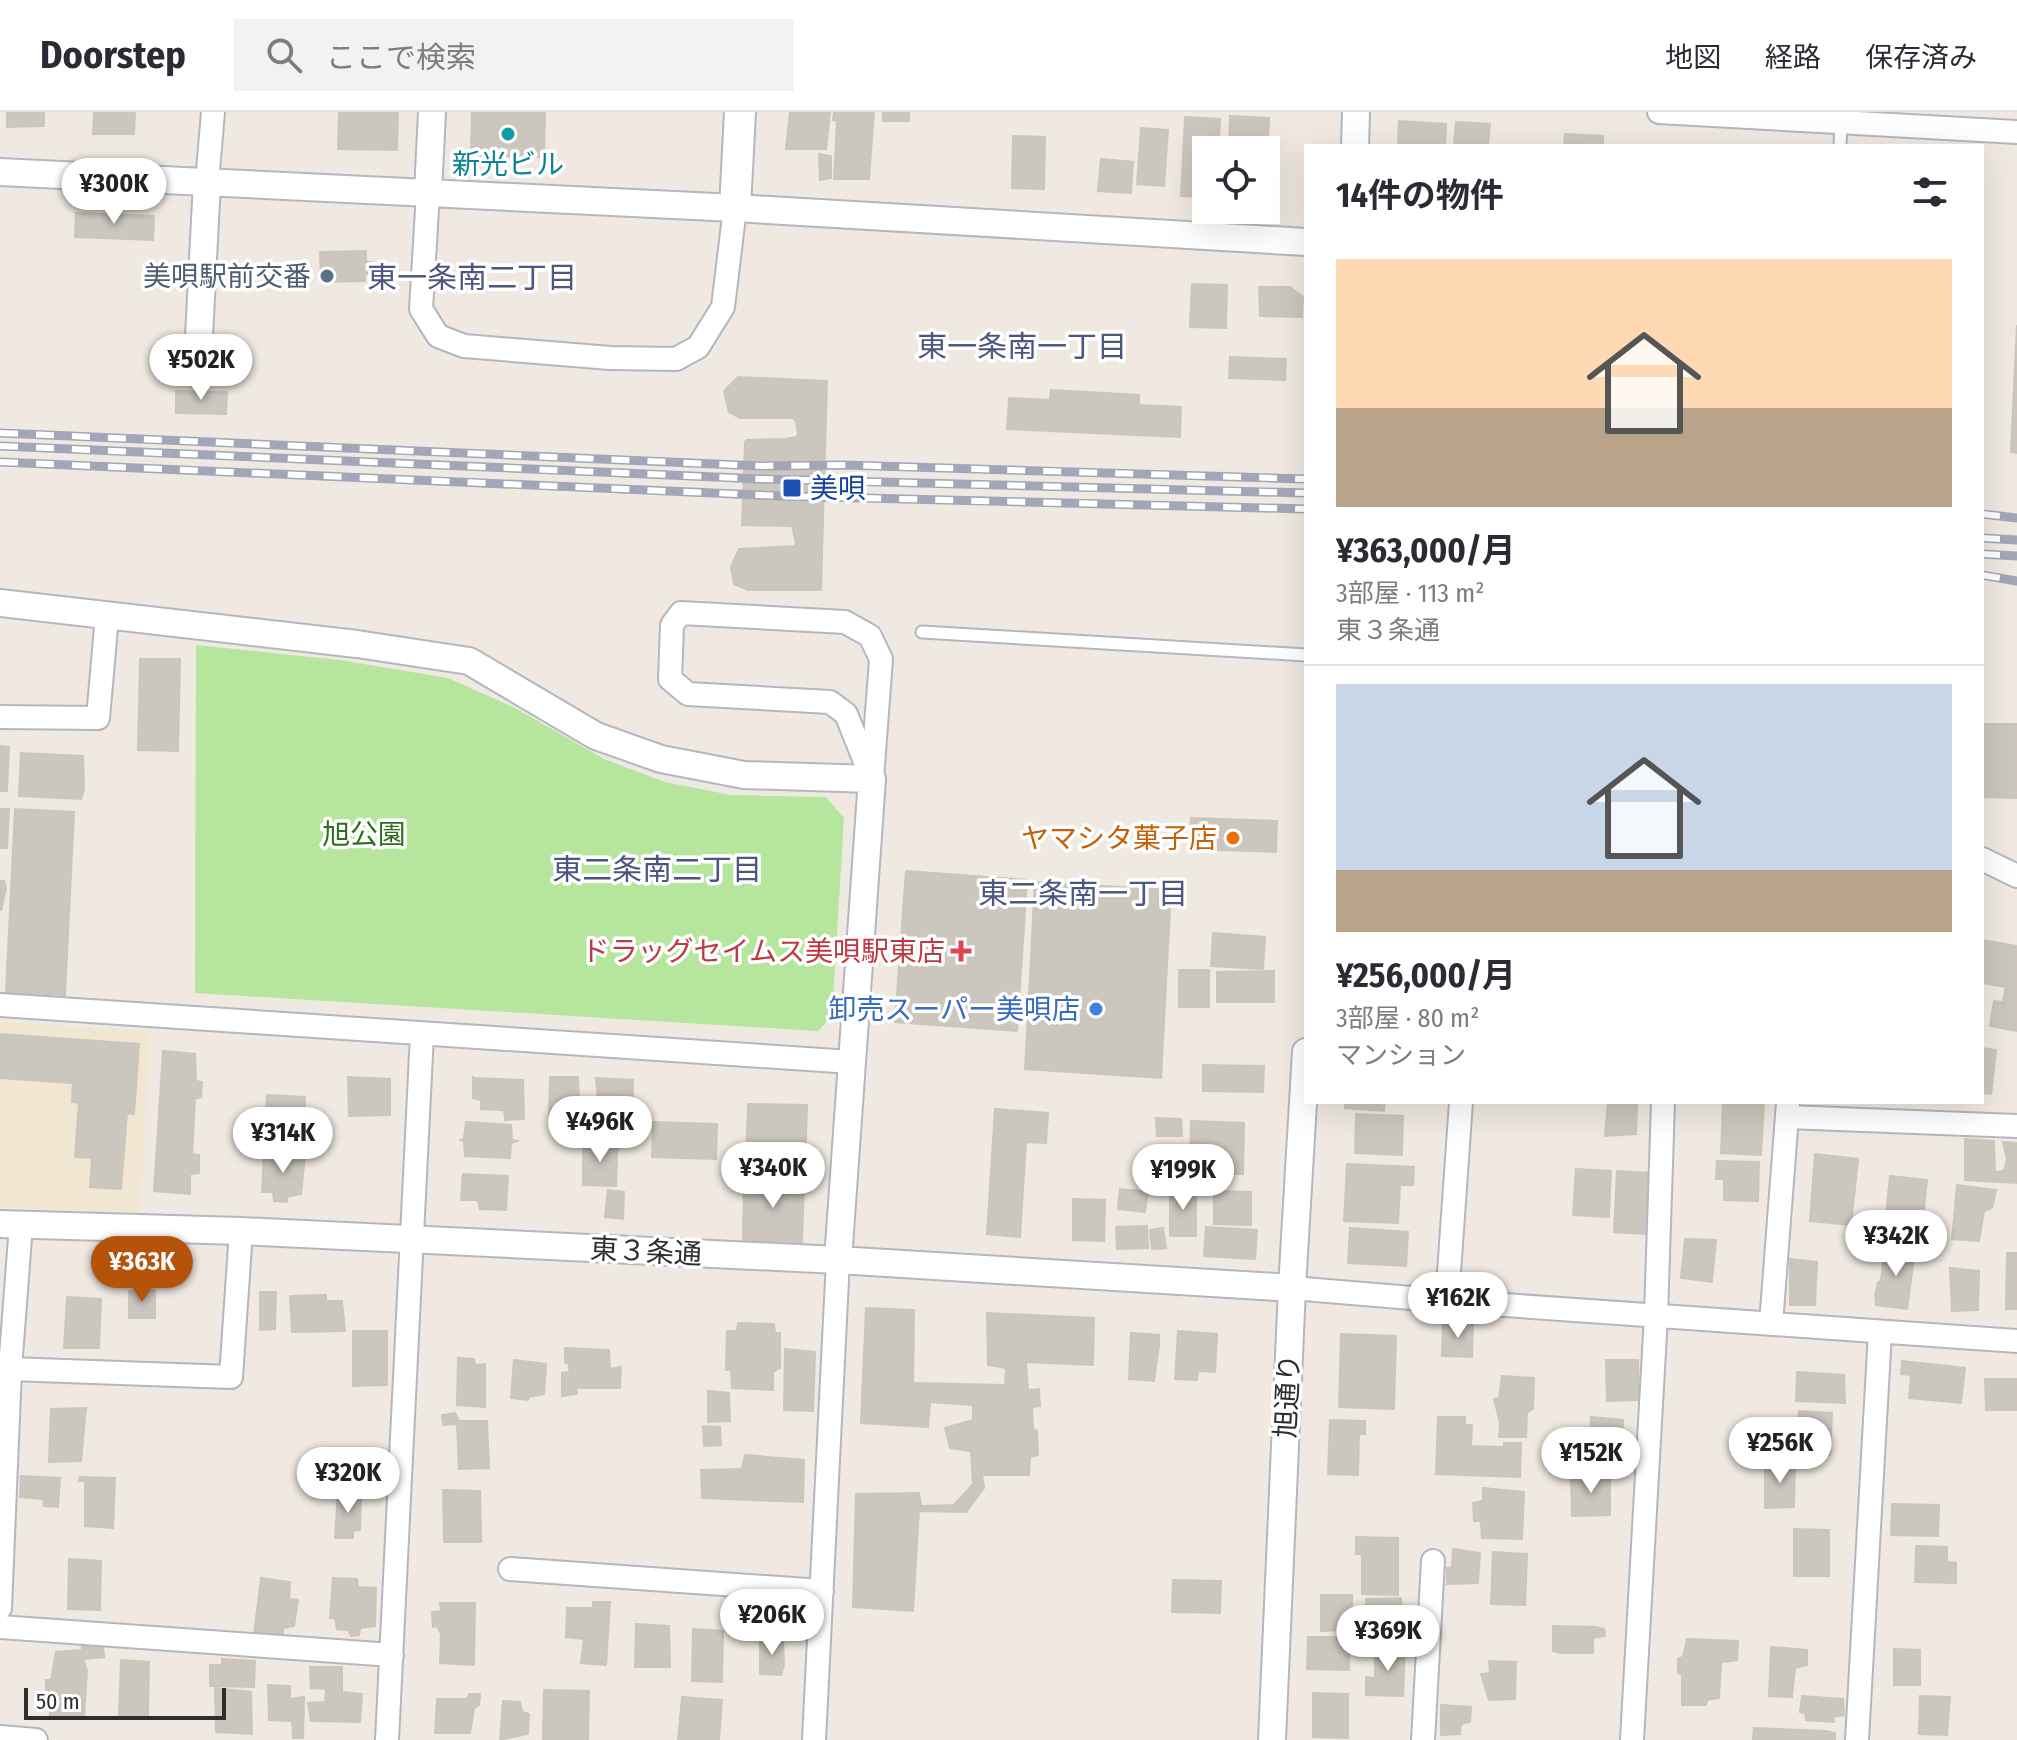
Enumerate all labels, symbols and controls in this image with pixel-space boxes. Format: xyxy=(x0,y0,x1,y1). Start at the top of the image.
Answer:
search box xyxy=(234,19,794,91)
text: Doorstep xyxy=(40,32,186,78)
icon: search xyxy=(262,33,306,77)
text: ここで検索 xyxy=(326,40,476,76)
text: 地図 xyxy=(1665,41,1721,74)
text: 経路 xyxy=(1765,41,1821,74)
text: 保存済み xyxy=(1865,41,1977,74)
marker: 新光ビル xyxy=(499,125,517,143)
map controls xyxy=(1192,136,1280,224)
button: locate xyxy=(1192,136,1280,224)
place label: 新光ビル xyxy=(452,148,564,181)
pin: ¥300K xyxy=(58,158,170,226)
text: ¥300K xyxy=(80,168,148,199)
icon: filters xyxy=(1908,170,1952,214)
text: 14件の物件 xyxy=(1336,175,1504,216)
place label: 美唄駅前交番 xyxy=(143,260,311,293)
district label: 東一条南二丁目 xyxy=(367,260,577,296)
marker: 美唄駅前交番 xyxy=(318,267,336,285)
icon: home xyxy=(1572,311,1716,455)
district label: 東一条南一丁目 xyxy=(917,329,1127,365)
pin: ¥502K xyxy=(145,334,257,402)
text: ¥502K xyxy=(167,344,235,375)
place label: 美唄 xyxy=(810,472,866,505)
marker: 美唄 xyxy=(781,477,803,499)
text: ¥363,000/月 xyxy=(1336,530,1516,571)
text: 3部屋 · 113 m² xyxy=(1336,578,1485,609)
text: 東３条通 xyxy=(1336,615,1440,646)
icon: home xyxy=(1572,736,1716,880)
park label: 旭公園 xyxy=(322,818,406,851)
place label: ヤマシタ菓子店 xyxy=(1021,822,1217,855)
marker: ヤマシタ菓子店 xyxy=(1224,829,1242,847)
district label: 東二条南二丁目 xyxy=(552,852,762,888)
district label: 東二条南一丁目 xyxy=(978,876,1188,912)
place label: ドラッグセイムス美唄駅東店 xyxy=(582,935,945,968)
marker: ドラッグセイムス美唄駅東店 xyxy=(952,942,970,960)
text: ¥256,000/月 xyxy=(1336,955,1516,996)
place label: 卸売スーパー美唄店 xyxy=(828,993,1080,1026)
marker: 卸売スーパー美唄店 xyxy=(1087,1000,1105,1018)
text: 3部屋 · 80 m² xyxy=(1336,1003,1479,1034)
text: マンション xyxy=(1336,1040,1466,1071)
pin: ¥496K xyxy=(544,1096,656,1164)
text: ¥496K xyxy=(566,1106,634,1137)
pin: ¥314K xyxy=(227,1107,339,1175)
text: ¥314K xyxy=(251,1117,315,1148)
pin: ¥340K xyxy=(717,1142,829,1210)
pin: ¥199K xyxy=(1127,1144,1239,1212)
text: ¥340K xyxy=(739,1152,807,1183)
text: ¥199K xyxy=(1150,1154,1216,1185)
pin: ¥342K xyxy=(1840,1210,1952,1278)
text: ¥342K xyxy=(1863,1220,1929,1251)
street label: 東３条通 xyxy=(589,1232,703,1271)
pin: ¥363K xyxy=(86,1236,198,1304)
text: ¥363K xyxy=(109,1246,175,1277)
pin: ¥162K xyxy=(1402,1272,1514,1340)
text: ¥162K xyxy=(1426,1282,1490,1313)
street label: 旭通り xyxy=(1269,1353,1306,1439)
pin: ¥256K xyxy=(1724,1417,1836,1485)
pin: ¥152K xyxy=(1535,1427,1647,1495)
text: ¥256K xyxy=(1747,1427,1813,1458)
text: ¥152K xyxy=(1559,1437,1623,1468)
pin: ¥320K xyxy=(292,1447,404,1515)
text: ¥320K xyxy=(315,1457,381,1488)
pin: ¥206K xyxy=(716,1589,828,1657)
text: ¥206K xyxy=(738,1599,806,1630)
pin: ¥369K xyxy=(1332,1605,1444,1673)
text: ¥369K xyxy=(1354,1615,1422,1646)
scale bar xyxy=(24,1684,226,1720)
text: 50 m xyxy=(36,1688,80,1715)

